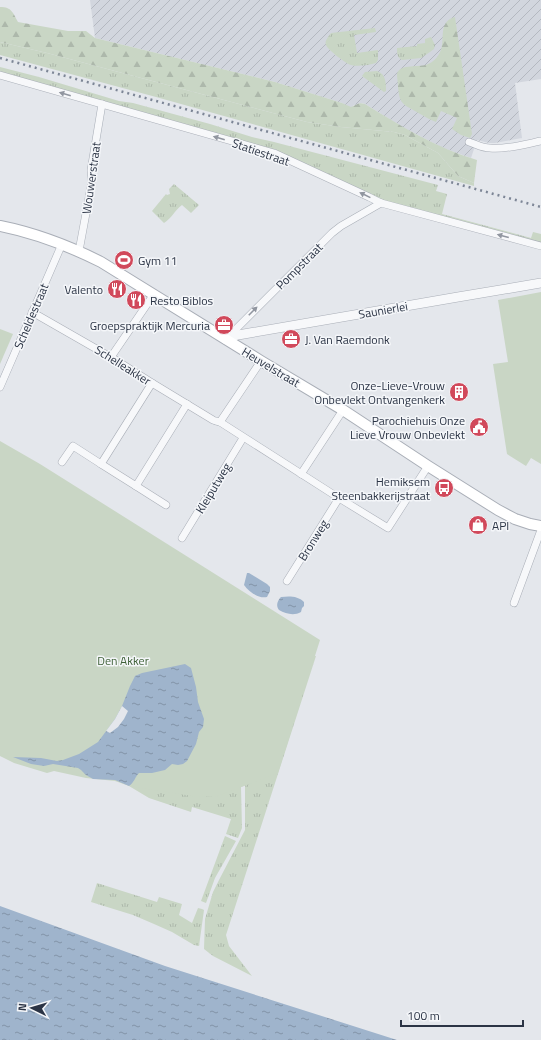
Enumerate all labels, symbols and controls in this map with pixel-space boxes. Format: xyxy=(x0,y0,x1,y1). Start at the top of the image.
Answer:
one-way arrow xyxy=(58,91,70,97)
street label: Statiestraat xyxy=(230,133,293,171)
one-way arrow xyxy=(212,135,224,141)
street label: Wouwerstraat xyxy=(77,140,106,215)
one-way arrow xyxy=(360,192,371,199)
one-way arrow xyxy=(497,233,509,239)
street label: Pompstraat xyxy=(271,238,327,294)
sports icon: Gym 11 xyxy=(113,249,135,271)
place label: Gym 11 xyxy=(138,251,177,270)
restaurant icon: Valento xyxy=(106,278,128,300)
street label: Scheldestraat xyxy=(9,280,54,352)
place label: Valento xyxy=(65,280,103,299)
restaurant icon: Resto Biblos xyxy=(125,289,147,311)
place label: Resto Biblos xyxy=(150,291,214,310)
street label: Saunierlei xyxy=(357,296,409,324)
one-way arrow xyxy=(248,306,258,316)
office icon: Groepspraktijk Mercuria xyxy=(213,314,235,336)
place label: Groepspraktijk Mercuria xyxy=(90,316,210,335)
office icon: J. Van Raemdonk xyxy=(280,328,302,350)
place label: J. Van Raemdonk xyxy=(305,330,390,349)
street label: Schelleakker xyxy=(91,340,155,390)
street label: Heuvelstraat xyxy=(238,342,304,392)
place label: Onze-Lieve-Vrouw Onbevlekt Ontvangenkerk xyxy=(314,376,445,409)
building icon: Onze-Lieve-Vrouw Onbevlekt Ontvangenkerk xyxy=(448,381,470,403)
place label: Parochiehuis Onze Lieve Vrouw Onbevlekt xyxy=(350,411,466,444)
public building icon: Parochiehuis Onze Lieve Vrouw Onbevlekt xyxy=(468,416,490,438)
street label: Kleiputweg xyxy=(190,459,236,517)
place label: Hemiksem Steenbakkerijstraat xyxy=(332,472,431,505)
bus stop icon: Hemiksem Steenbakkerijstraat xyxy=(433,477,455,499)
shop icon: API xyxy=(467,514,489,536)
street label: Bronweg xyxy=(293,516,333,564)
place label: API xyxy=(492,516,509,535)
park label: Den Akker xyxy=(97,651,149,670)
north arrow xyxy=(12,988,52,1028)
scale bar xyxy=(401,1002,523,1028)
text: N xyxy=(14,1003,30,1012)
text: 100 m xyxy=(407,1006,440,1025)

